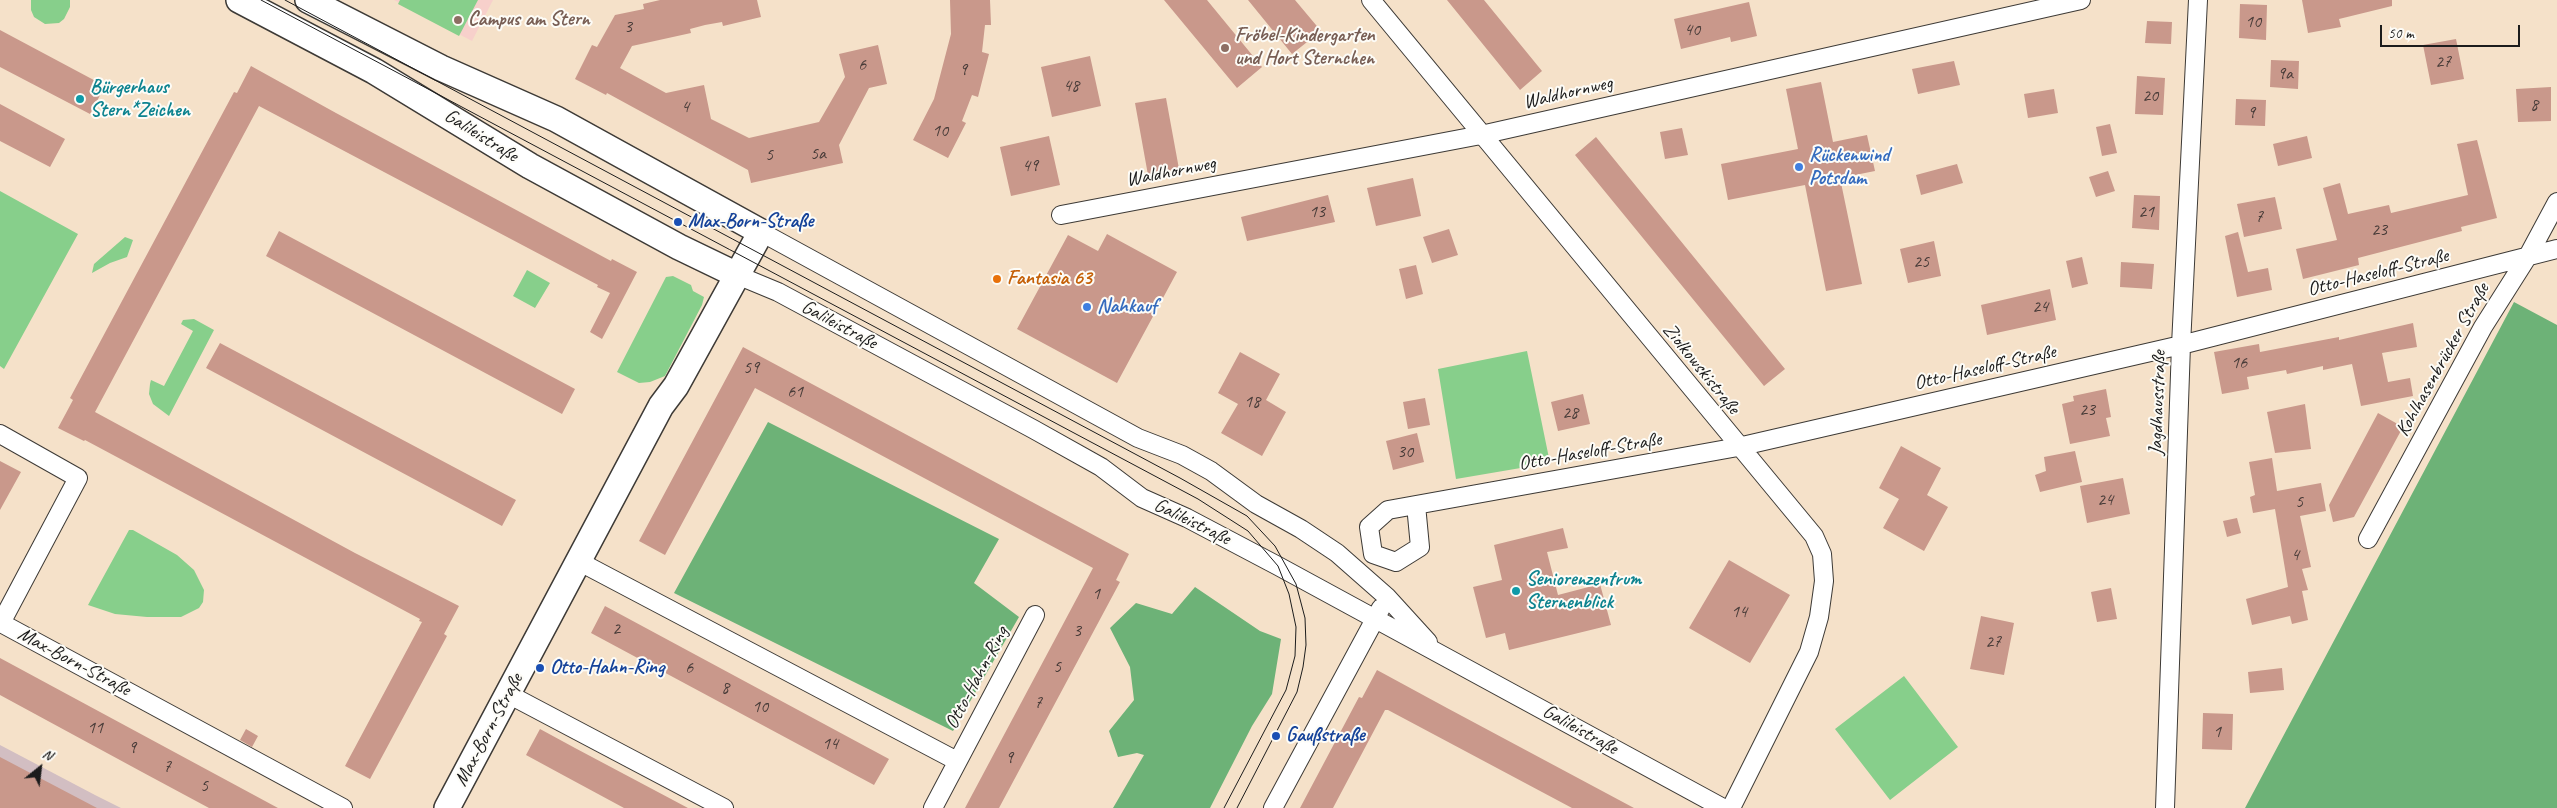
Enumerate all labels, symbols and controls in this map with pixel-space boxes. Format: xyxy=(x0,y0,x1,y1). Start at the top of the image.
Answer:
place label: Campus am Stern xyxy=(468,8,590,32)
house number: 10 xyxy=(2245,11,2261,33)
marker: Campus am Stern xyxy=(452,14,464,26)
scale bar xyxy=(2382,15,2522,47)
house number: 3 xyxy=(624,16,632,38)
house number: 40 xyxy=(1684,19,1700,41)
place label: Fröbel-Kindergarten und Hort Sternchen xyxy=(1235,24,1375,71)
text: 50 m xyxy=(2388,24,2414,43)
marker: Fröbel-Kindergarten und Hort Sternchen xyxy=(1219,42,1231,54)
house number: 27 xyxy=(2435,51,2451,73)
house number: 6 xyxy=(858,54,866,76)
house number: 9 xyxy=(959,59,967,81)
house number: 9a xyxy=(2277,63,2293,85)
street label: Waldhornweg xyxy=(1521,71,1615,115)
house number: 48 xyxy=(1063,75,1079,97)
place label: Bürgerhaus Stern*Zeichen xyxy=(90,76,190,123)
house number: 20 xyxy=(2142,85,2158,107)
marker: Bürgerhaus Stern*Zeichen xyxy=(74,93,86,105)
house number: 8 xyxy=(2530,94,2538,116)
house number: 4 xyxy=(681,96,689,118)
house number: 9 xyxy=(2247,102,2255,124)
street label: Galileistraße xyxy=(440,104,522,168)
house number: 10 xyxy=(932,120,948,142)
house number: 5a xyxy=(810,143,826,165)
house number: 5 xyxy=(765,144,773,166)
place label: Rückenwind Potsdam xyxy=(1809,144,1889,191)
street label: Waldhornweg xyxy=(1124,152,1218,192)
house number: 49 xyxy=(1022,155,1038,177)
marker: Rückenwind Potsdam xyxy=(1793,161,1805,173)
house number: 13 xyxy=(1309,201,1325,223)
house number: 21 xyxy=(2138,201,2154,223)
house number: 7 xyxy=(2255,206,2263,228)
place label: Max-Born-Straße xyxy=(688,210,813,234)
marker: Max-Born-Straße xyxy=(672,216,684,228)
house number: 23 xyxy=(2371,219,2387,241)
street label: Otto-Haseloff-Straße xyxy=(2305,244,2451,302)
house number: 25 xyxy=(1913,251,1929,273)
place label: Fantasia 63 xyxy=(1007,267,1092,291)
marker: Fantasia 63 xyxy=(991,273,1003,285)
street label: Kohlhasenbrücker Straße xyxy=(2391,279,2495,441)
street label: Galileistraße xyxy=(797,295,881,355)
place label: Nahkauf xyxy=(1097,295,1157,319)
house number: 24 xyxy=(2032,296,2048,318)
marker: Nahkauf xyxy=(1081,301,1093,313)
street label: Ziolkowskistraße xyxy=(1657,319,1745,419)
street label: Otto-Haseloff-Straße xyxy=(1912,340,2058,396)
street label: Jagdhausstraße xyxy=(2144,350,2172,456)
house number: 16 xyxy=(2231,352,2247,374)
house number: 59 xyxy=(743,357,759,379)
house number: 61 xyxy=(787,381,803,403)
house number: 18 xyxy=(1244,391,1260,413)
house number: 23 xyxy=(2079,399,2095,421)
house number: 28 xyxy=(1562,402,1578,424)
street label: Otto-Haseloff-Straße xyxy=(1517,428,1663,476)
house number: 30 xyxy=(1397,441,1413,463)
house number: 24 xyxy=(2097,489,2113,511)
house number: 5 xyxy=(2295,491,2303,513)
street label: Galileistraße xyxy=(1150,493,1234,551)
house number: 4 xyxy=(2291,544,2299,566)
place label: Seniorenzentrum Sternenblick xyxy=(1526,568,1641,615)
house number: 1 xyxy=(1092,583,1100,605)
marker: Seniorenzentrum Sternenblick xyxy=(1510,585,1522,597)
house number: 14 xyxy=(1731,601,1747,623)
house number: 2 xyxy=(612,618,620,640)
house number: 3 xyxy=(1073,620,1081,642)
street label: Max-Born-Straße xyxy=(14,622,134,702)
street label: Otto-Hahn-Ring xyxy=(940,623,1014,733)
house number: 27 xyxy=(1985,631,2001,653)
place label: Otto-Hahn-Ring xyxy=(550,656,664,680)
house number: 5 xyxy=(1053,656,1061,678)
house number: 6 xyxy=(685,657,693,679)
marker: Otto-Hahn-Ring xyxy=(534,662,546,674)
street label: Max-Born-Straße xyxy=(449,670,529,790)
house number: 8 xyxy=(721,677,729,699)
house number: 7 xyxy=(1034,692,1042,714)
house number: 10 xyxy=(752,696,768,718)
street label: Galileistraße xyxy=(1538,700,1622,760)
house number: 11 xyxy=(87,717,103,739)
house number: 1 xyxy=(2213,721,2221,743)
place label: Gaußstraße xyxy=(1286,724,1365,748)
marker: Gaußstraße xyxy=(1270,730,1282,742)
house number: 14 xyxy=(822,733,838,755)
house number: 9 xyxy=(128,737,136,759)
north arrow xyxy=(15,743,65,793)
text: N xyxy=(40,745,55,764)
house number: 9 xyxy=(1005,747,1013,769)
house number: 7 xyxy=(163,756,171,778)
house number: 5 xyxy=(200,775,208,797)

